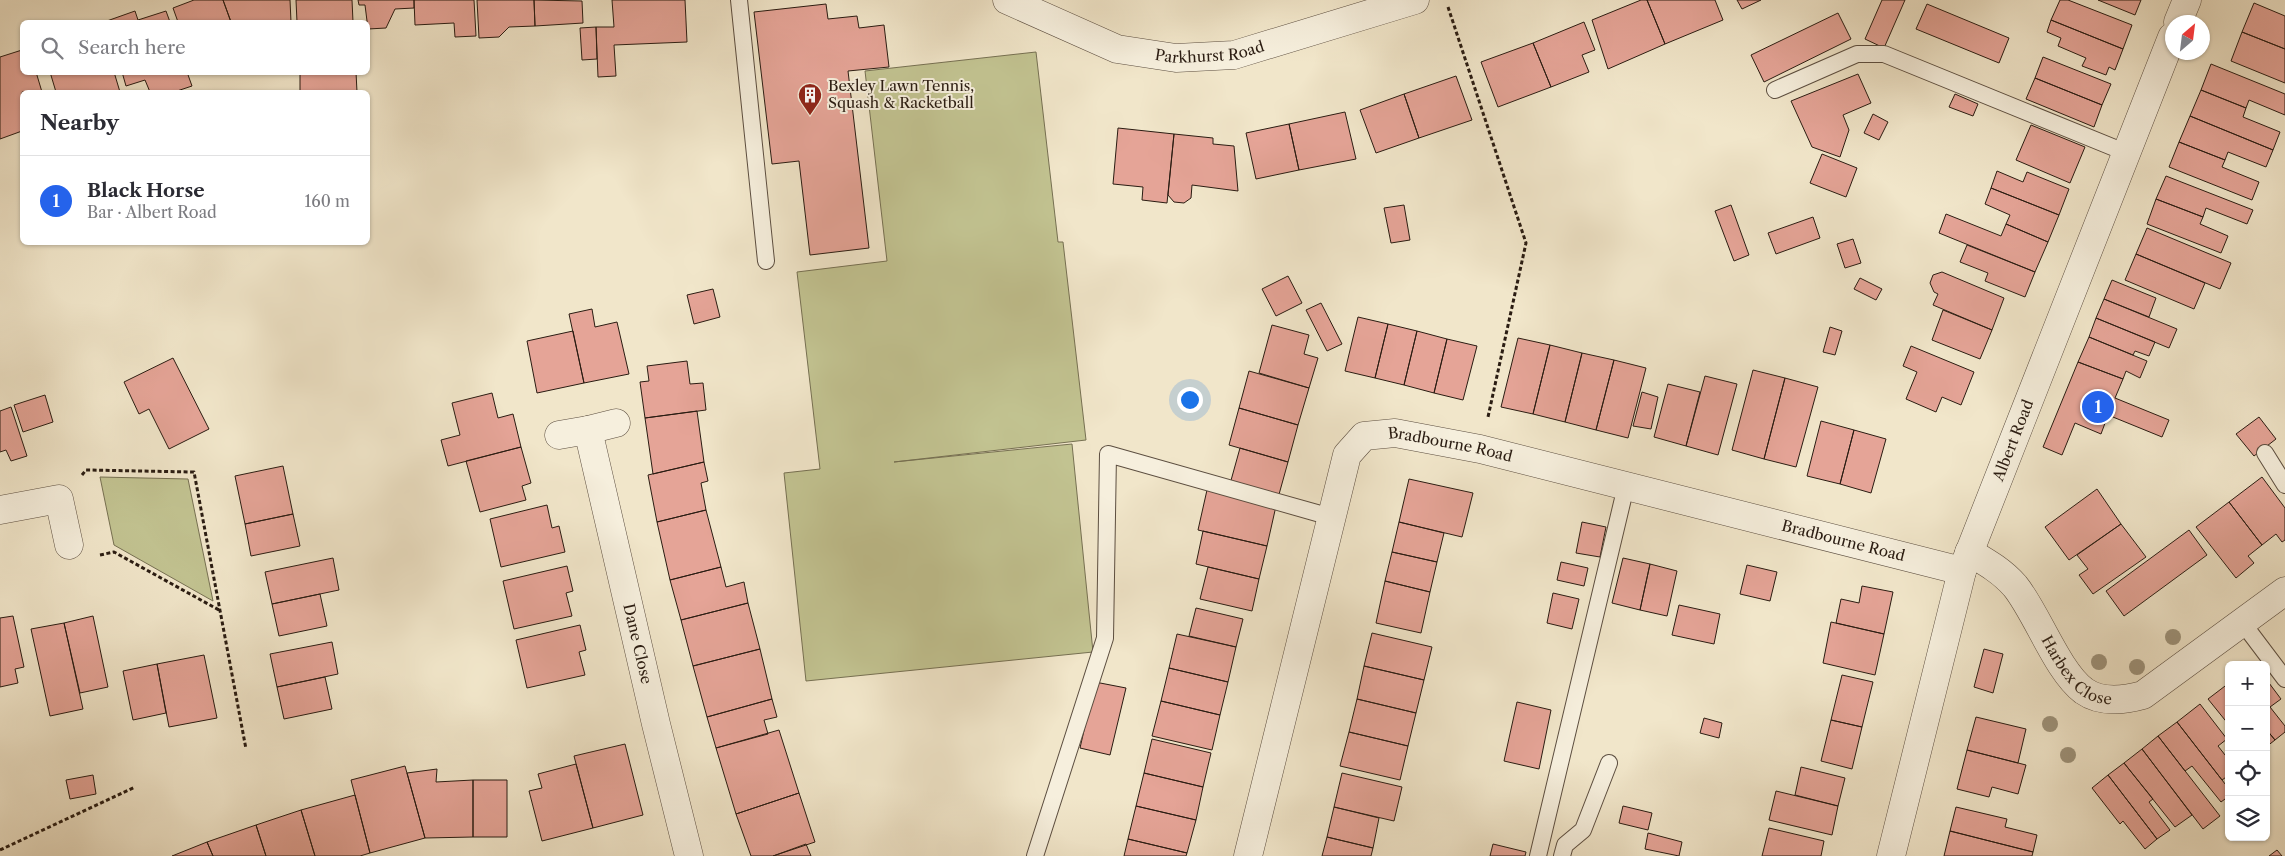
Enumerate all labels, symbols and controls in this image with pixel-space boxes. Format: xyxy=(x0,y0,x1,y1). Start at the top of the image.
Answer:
north arrow xyxy=(2165,15,2210,60)
search box xyxy=(20,20,370,75)
icon: search xyxy=(38,34,66,62)
text: Search here xyxy=(78,36,186,59)
street label: Parkhurst Road xyxy=(1154,36,1266,67)
place label: Bexley Lawn Tennis, Squash & Racketball xyxy=(828,76,974,112)
building icon: Bexley Lawn Tennis, Squash & Racketball xyxy=(797,82,823,116)
text: Nearby xyxy=(40,110,119,135)
text: Black Horse xyxy=(87,179,205,202)
text: 1 xyxy=(52,191,60,211)
text: 160 m xyxy=(305,191,350,211)
text: Bar · Albert Road xyxy=(87,202,217,222)
your location xyxy=(1177,387,1203,413)
pin: 1 xyxy=(2082,388,2114,426)
street label: Albert Road xyxy=(1988,397,2037,485)
street label: Bradbourne Road xyxy=(1387,423,1515,466)
street label: Bradbourne Road xyxy=(1780,516,1907,565)
street label: Dane Close xyxy=(619,602,656,686)
street label: Harbex Close xyxy=(2037,632,2113,708)
map controls xyxy=(2225,661,2270,841)
button: + xyxy=(2225,661,2270,706)
button: − xyxy=(2225,706,2270,751)
button: locate xyxy=(2225,751,2270,796)
button: layers xyxy=(2225,796,2270,841)

